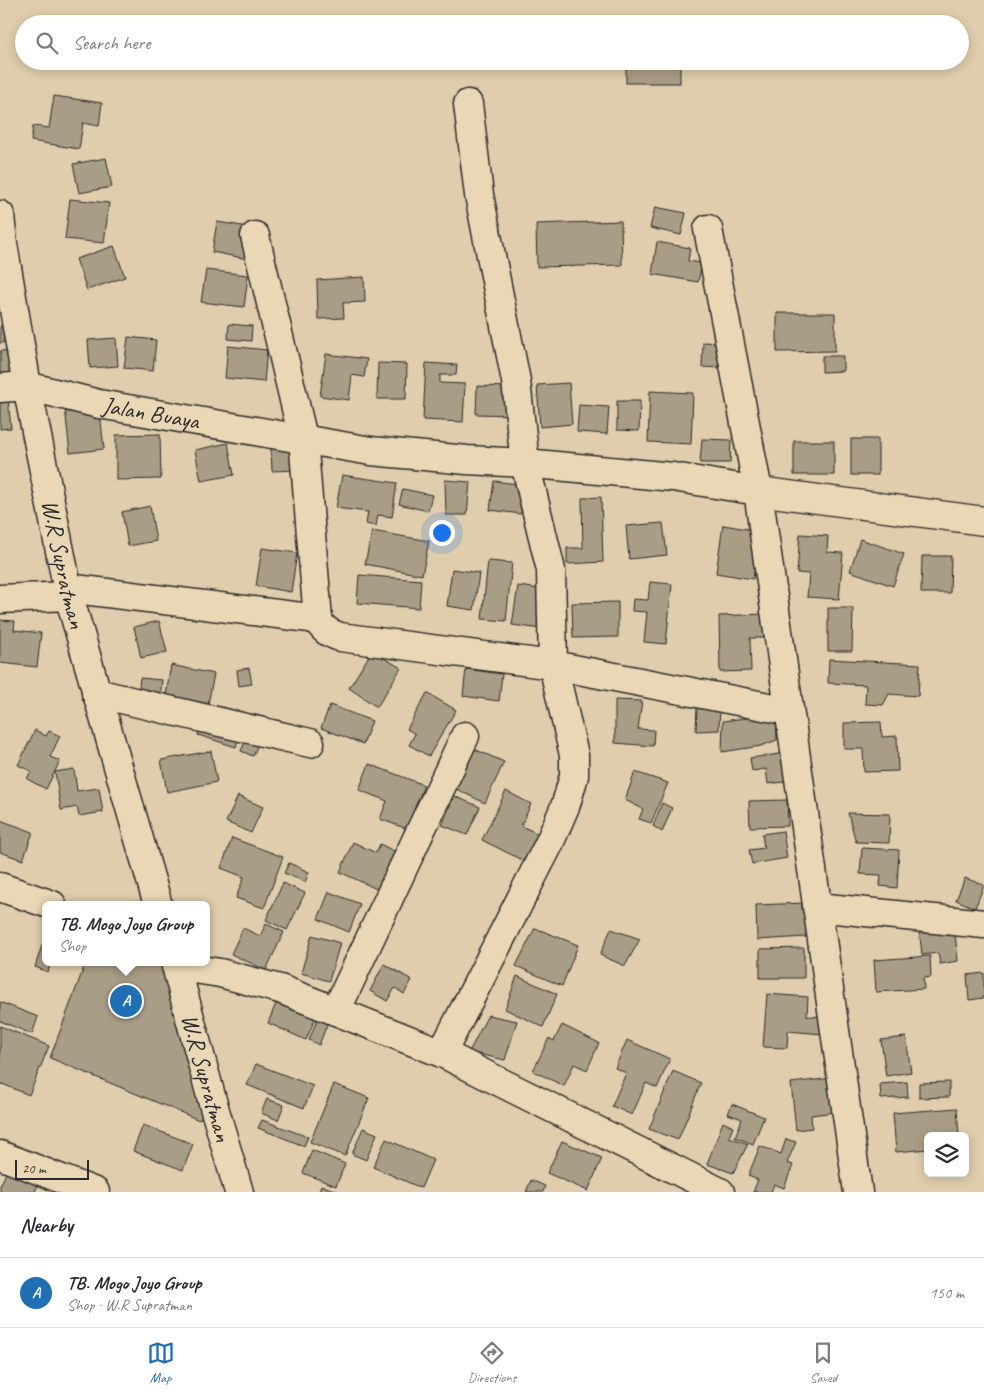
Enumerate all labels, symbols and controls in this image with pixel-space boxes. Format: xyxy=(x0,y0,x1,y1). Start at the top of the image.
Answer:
search box xyxy=(15,15,969,70)
icon: search xyxy=(33,29,61,57)
text: Search here xyxy=(73,31,150,55)
street label: Jalan Buaya xyxy=(99,390,203,436)
street label: W.R Supratman xyxy=(35,497,93,632)
your location xyxy=(429,520,455,546)
popup xyxy=(42,901,210,966)
text: TB. Mogo Joyo Group xyxy=(59,912,193,936)
text: Shop xyxy=(59,936,86,956)
pin: A xyxy=(110,982,142,1020)
street label: W.R Supratman xyxy=(175,1011,238,1145)
map controls xyxy=(924,1132,969,1177)
button: layers xyxy=(924,1132,969,1177)
scale bar xyxy=(15,1157,89,1180)
text: 20 m xyxy=(22,1160,46,1177)
text: Nearby xyxy=(20,1212,73,1238)
text: TB. Mogo Joyo Group xyxy=(67,1271,201,1295)
text: A xyxy=(32,1283,40,1303)
text: 150 m xyxy=(930,1283,964,1303)
text: Shop · W.R Supratman xyxy=(67,1295,192,1315)
tab: Map xyxy=(147,1339,175,1386)
tab: Directions xyxy=(468,1339,516,1386)
tab: Saved xyxy=(809,1339,837,1386)

